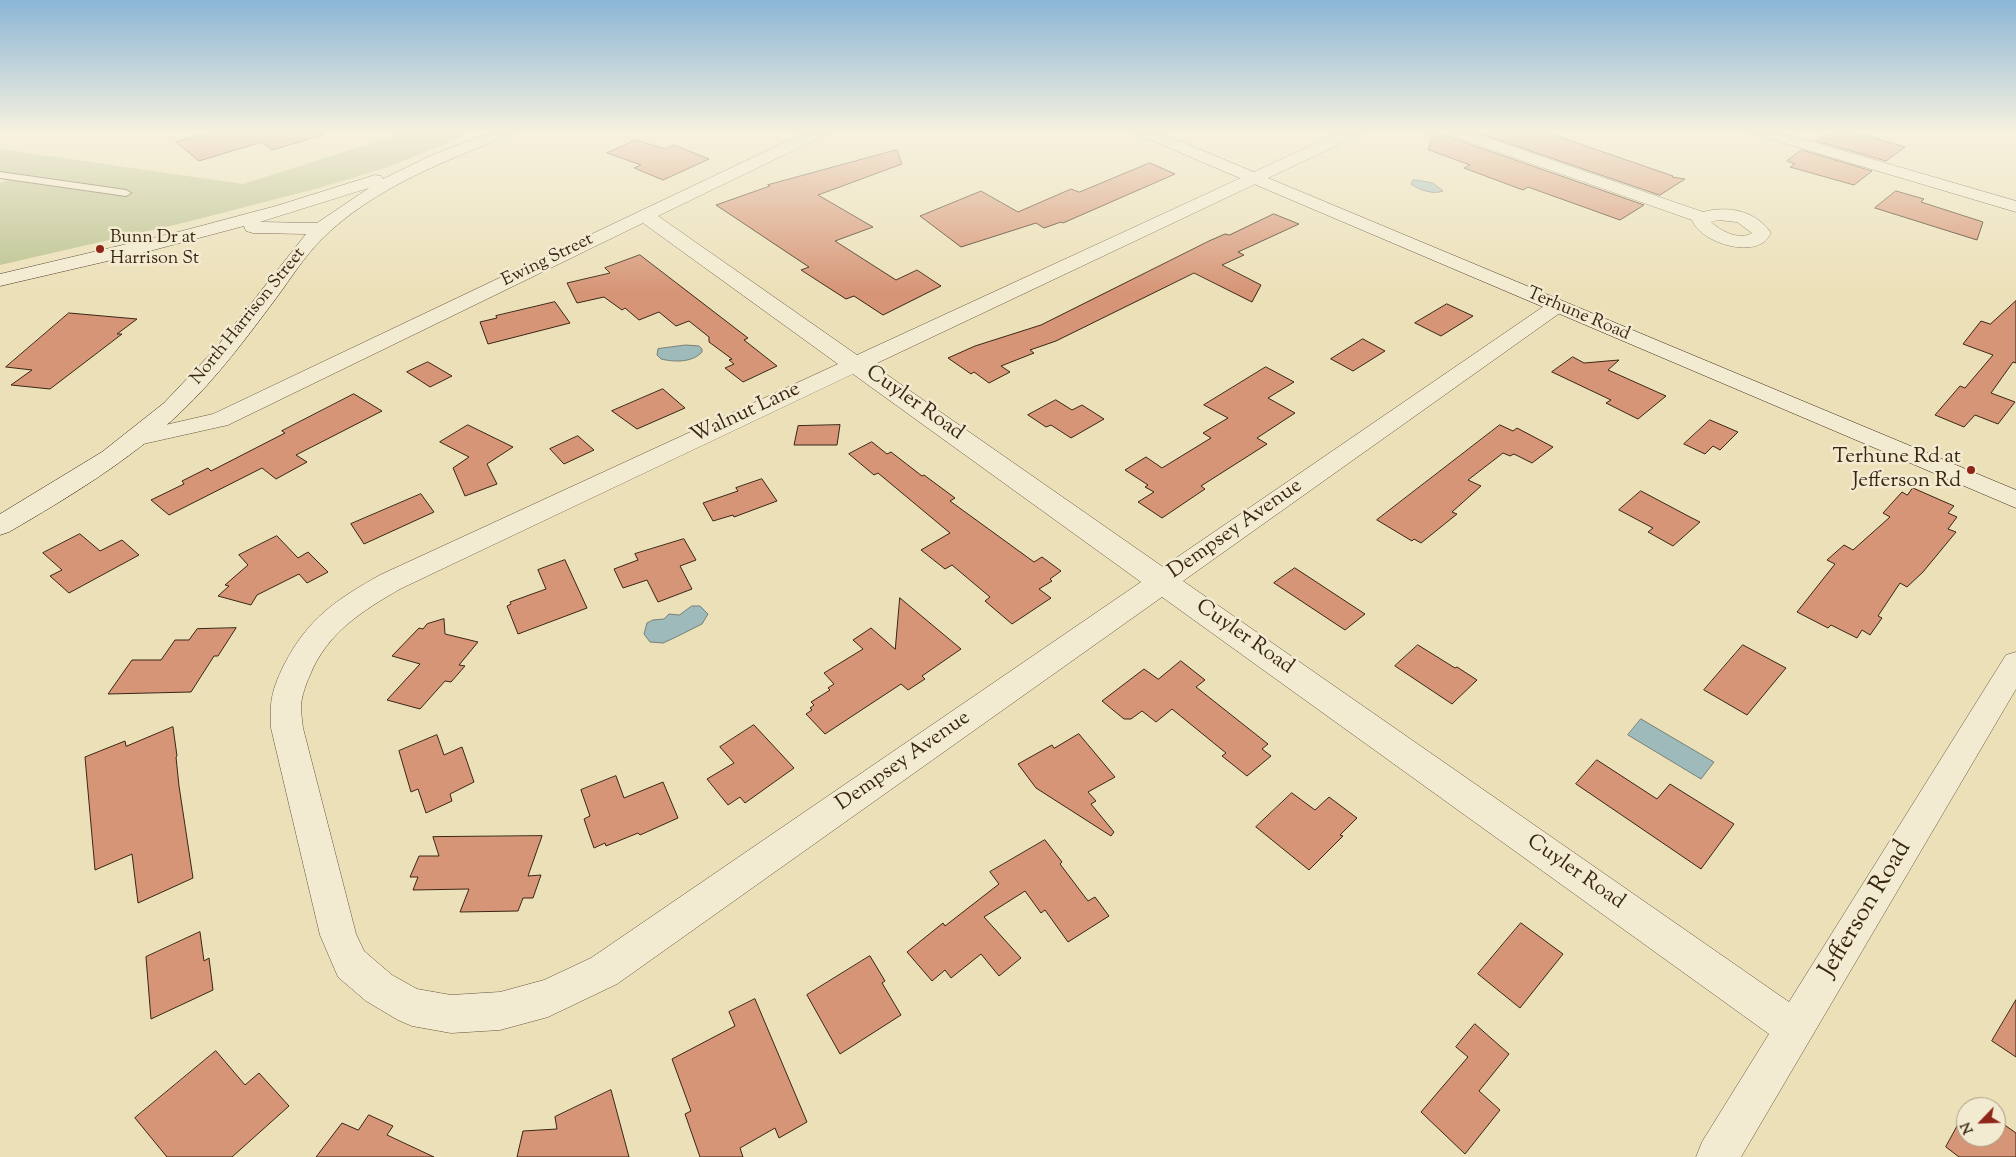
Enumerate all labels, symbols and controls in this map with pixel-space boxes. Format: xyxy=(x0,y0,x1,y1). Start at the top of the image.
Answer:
place label: Bunn Dr at Harrison St xyxy=(110,228,199,270)
street label: Ewing Street xyxy=(499,230,597,292)
marker: Bunn Dr at Harrison St xyxy=(94,243,106,255)
street label: North Harrison Street xyxy=(187,244,311,390)
street label: Terhune Road xyxy=(1523,284,1633,346)
street label: Cuyler Road xyxy=(860,361,968,447)
street label: Walnut Lane xyxy=(687,378,805,450)
place label: Terhune Rd at Jefferson Rd xyxy=(1832,445,1961,495)
marker: Terhune Rd at Jefferson Rd xyxy=(1965,464,1977,476)
street label: Dempsey Avenue xyxy=(1164,474,1308,586)
street label: Cuyler Road xyxy=(1190,595,1298,681)
street label: Dempsey Avenue xyxy=(832,706,976,818)
street label: Cuyler Road xyxy=(1521,830,1629,916)
street label: Jefferson Road xyxy=(1814,836,1920,984)
north arrow xyxy=(1956,1097,2006,1147)
text: N xyxy=(1957,1119,1980,1137)

